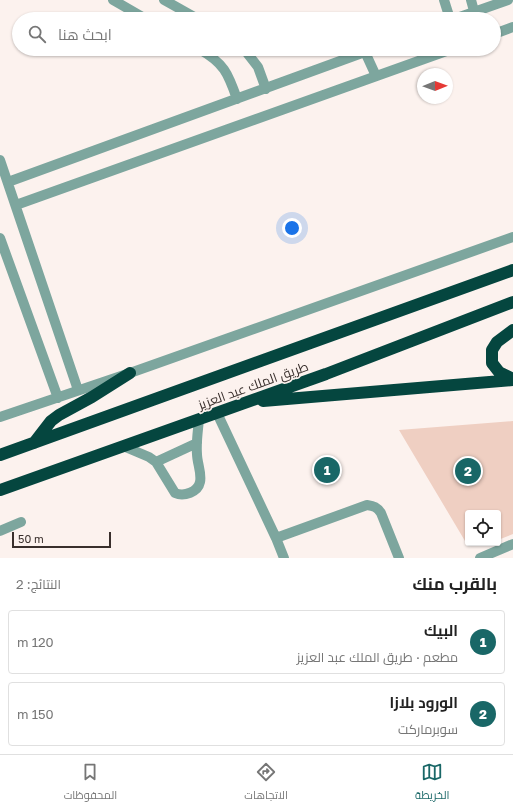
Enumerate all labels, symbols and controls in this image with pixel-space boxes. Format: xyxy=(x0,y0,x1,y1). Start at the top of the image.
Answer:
search box xyxy=(12,12,501,56)
icon: search xyxy=(26,23,48,45)
text: ابحث هنا xyxy=(58,25,112,43)
north arrow xyxy=(417,68,453,104)
your location xyxy=(282,218,302,238)
street label: طريق الملك عبد العزيز xyxy=(195,358,310,413)
pin: 1 xyxy=(314,455,340,485)
pin: 2 xyxy=(455,456,481,486)
map controls xyxy=(465,510,501,546)
button: locate xyxy=(465,510,501,546)
scale bar xyxy=(12,530,111,549)
text: 50 m xyxy=(18,532,44,545)
text: بالقرب منك xyxy=(413,573,497,594)
text: النتائج: 2 xyxy=(16,576,61,592)
text: البيك xyxy=(424,621,458,639)
text: 120 m xyxy=(17,634,54,650)
text: 1 xyxy=(480,634,486,650)
text: مطعم · طريق الملك عبد العزيز xyxy=(297,649,458,665)
text: الورود بلازا xyxy=(389,693,458,711)
text: 150 m xyxy=(17,706,54,722)
text: 2 xyxy=(479,706,487,722)
text: سوبرماركت xyxy=(398,721,458,737)
tab: المحفوظات xyxy=(64,761,117,805)
tab: الاتجاهات xyxy=(244,761,288,805)
tab: الخريطة xyxy=(415,761,449,805)

